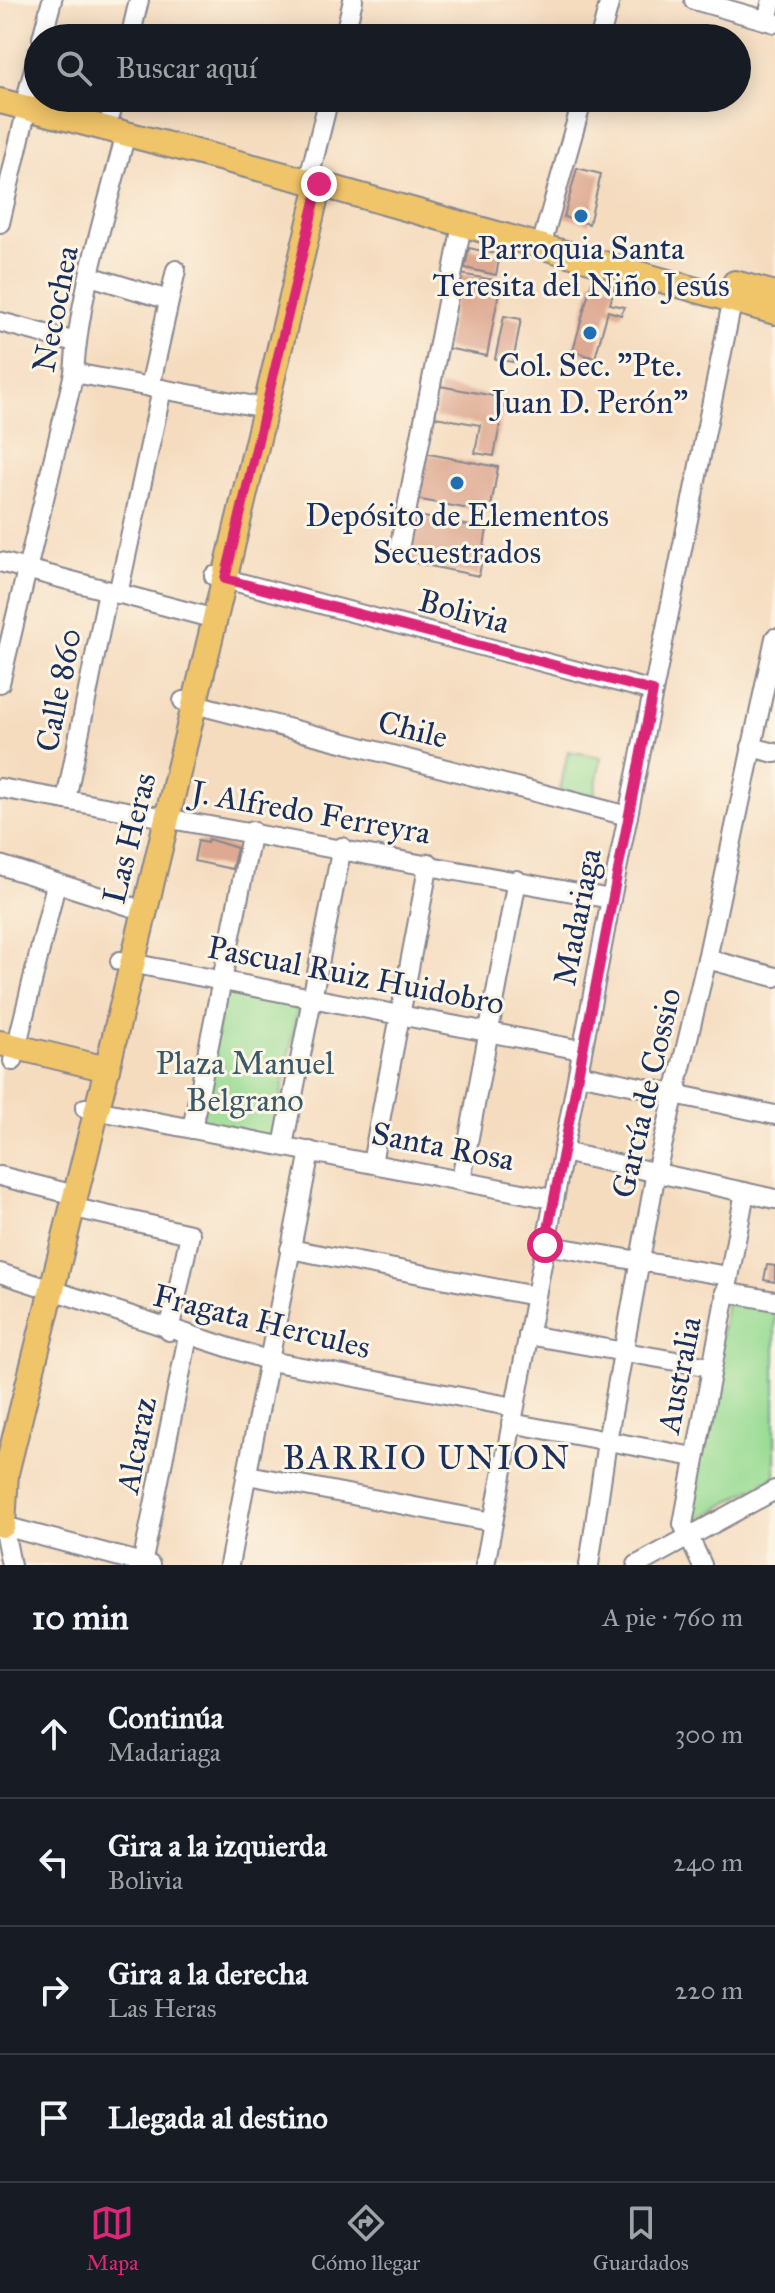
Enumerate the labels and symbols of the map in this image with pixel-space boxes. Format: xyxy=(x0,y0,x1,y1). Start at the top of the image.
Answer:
route end xyxy=(301,166,337,202)
marker: Parroquia Santa Teresita del Niño Jesús xyxy=(572,207,590,225)
place label: Parroquia Santa Teresita del Niño Jesús xyxy=(432,229,730,305)
street label: Necochea xyxy=(24,242,87,376)
marker: Col. Sec. "Pte. Juan D. Perón" xyxy=(581,324,599,342)
place label: Col. Sec. "Pte. Juan D. Perón" xyxy=(489,346,688,422)
marker: Depósito de Elementos Secuestrados xyxy=(448,474,466,492)
place label: Depósito de Elementos Secuestrados xyxy=(305,496,609,572)
street label: Bolivia xyxy=(414,581,514,642)
street label: Calle 860 xyxy=(27,625,90,755)
street label: Chile xyxy=(374,702,452,757)
street label: Las Heras xyxy=(94,769,165,908)
street label: J. Alfredo Ferreyra xyxy=(185,772,434,853)
street label: Madariaga xyxy=(545,845,610,989)
street label: Pascual Ruiz Huidobro xyxy=(204,928,508,1023)
street label: García de Cossio xyxy=(603,984,690,1202)
park label: Plaza Manuel Belgrano xyxy=(156,1044,335,1120)
street label: Santa Rosa xyxy=(368,1114,518,1180)
route start xyxy=(527,1227,563,1263)
street label: Fragata Hercules xyxy=(149,1276,375,1367)
street label: Australia xyxy=(649,1313,710,1439)
street label: Alcaraz xyxy=(108,1393,165,1499)
district label: BARRIO UNION xyxy=(283,1437,571,1478)

